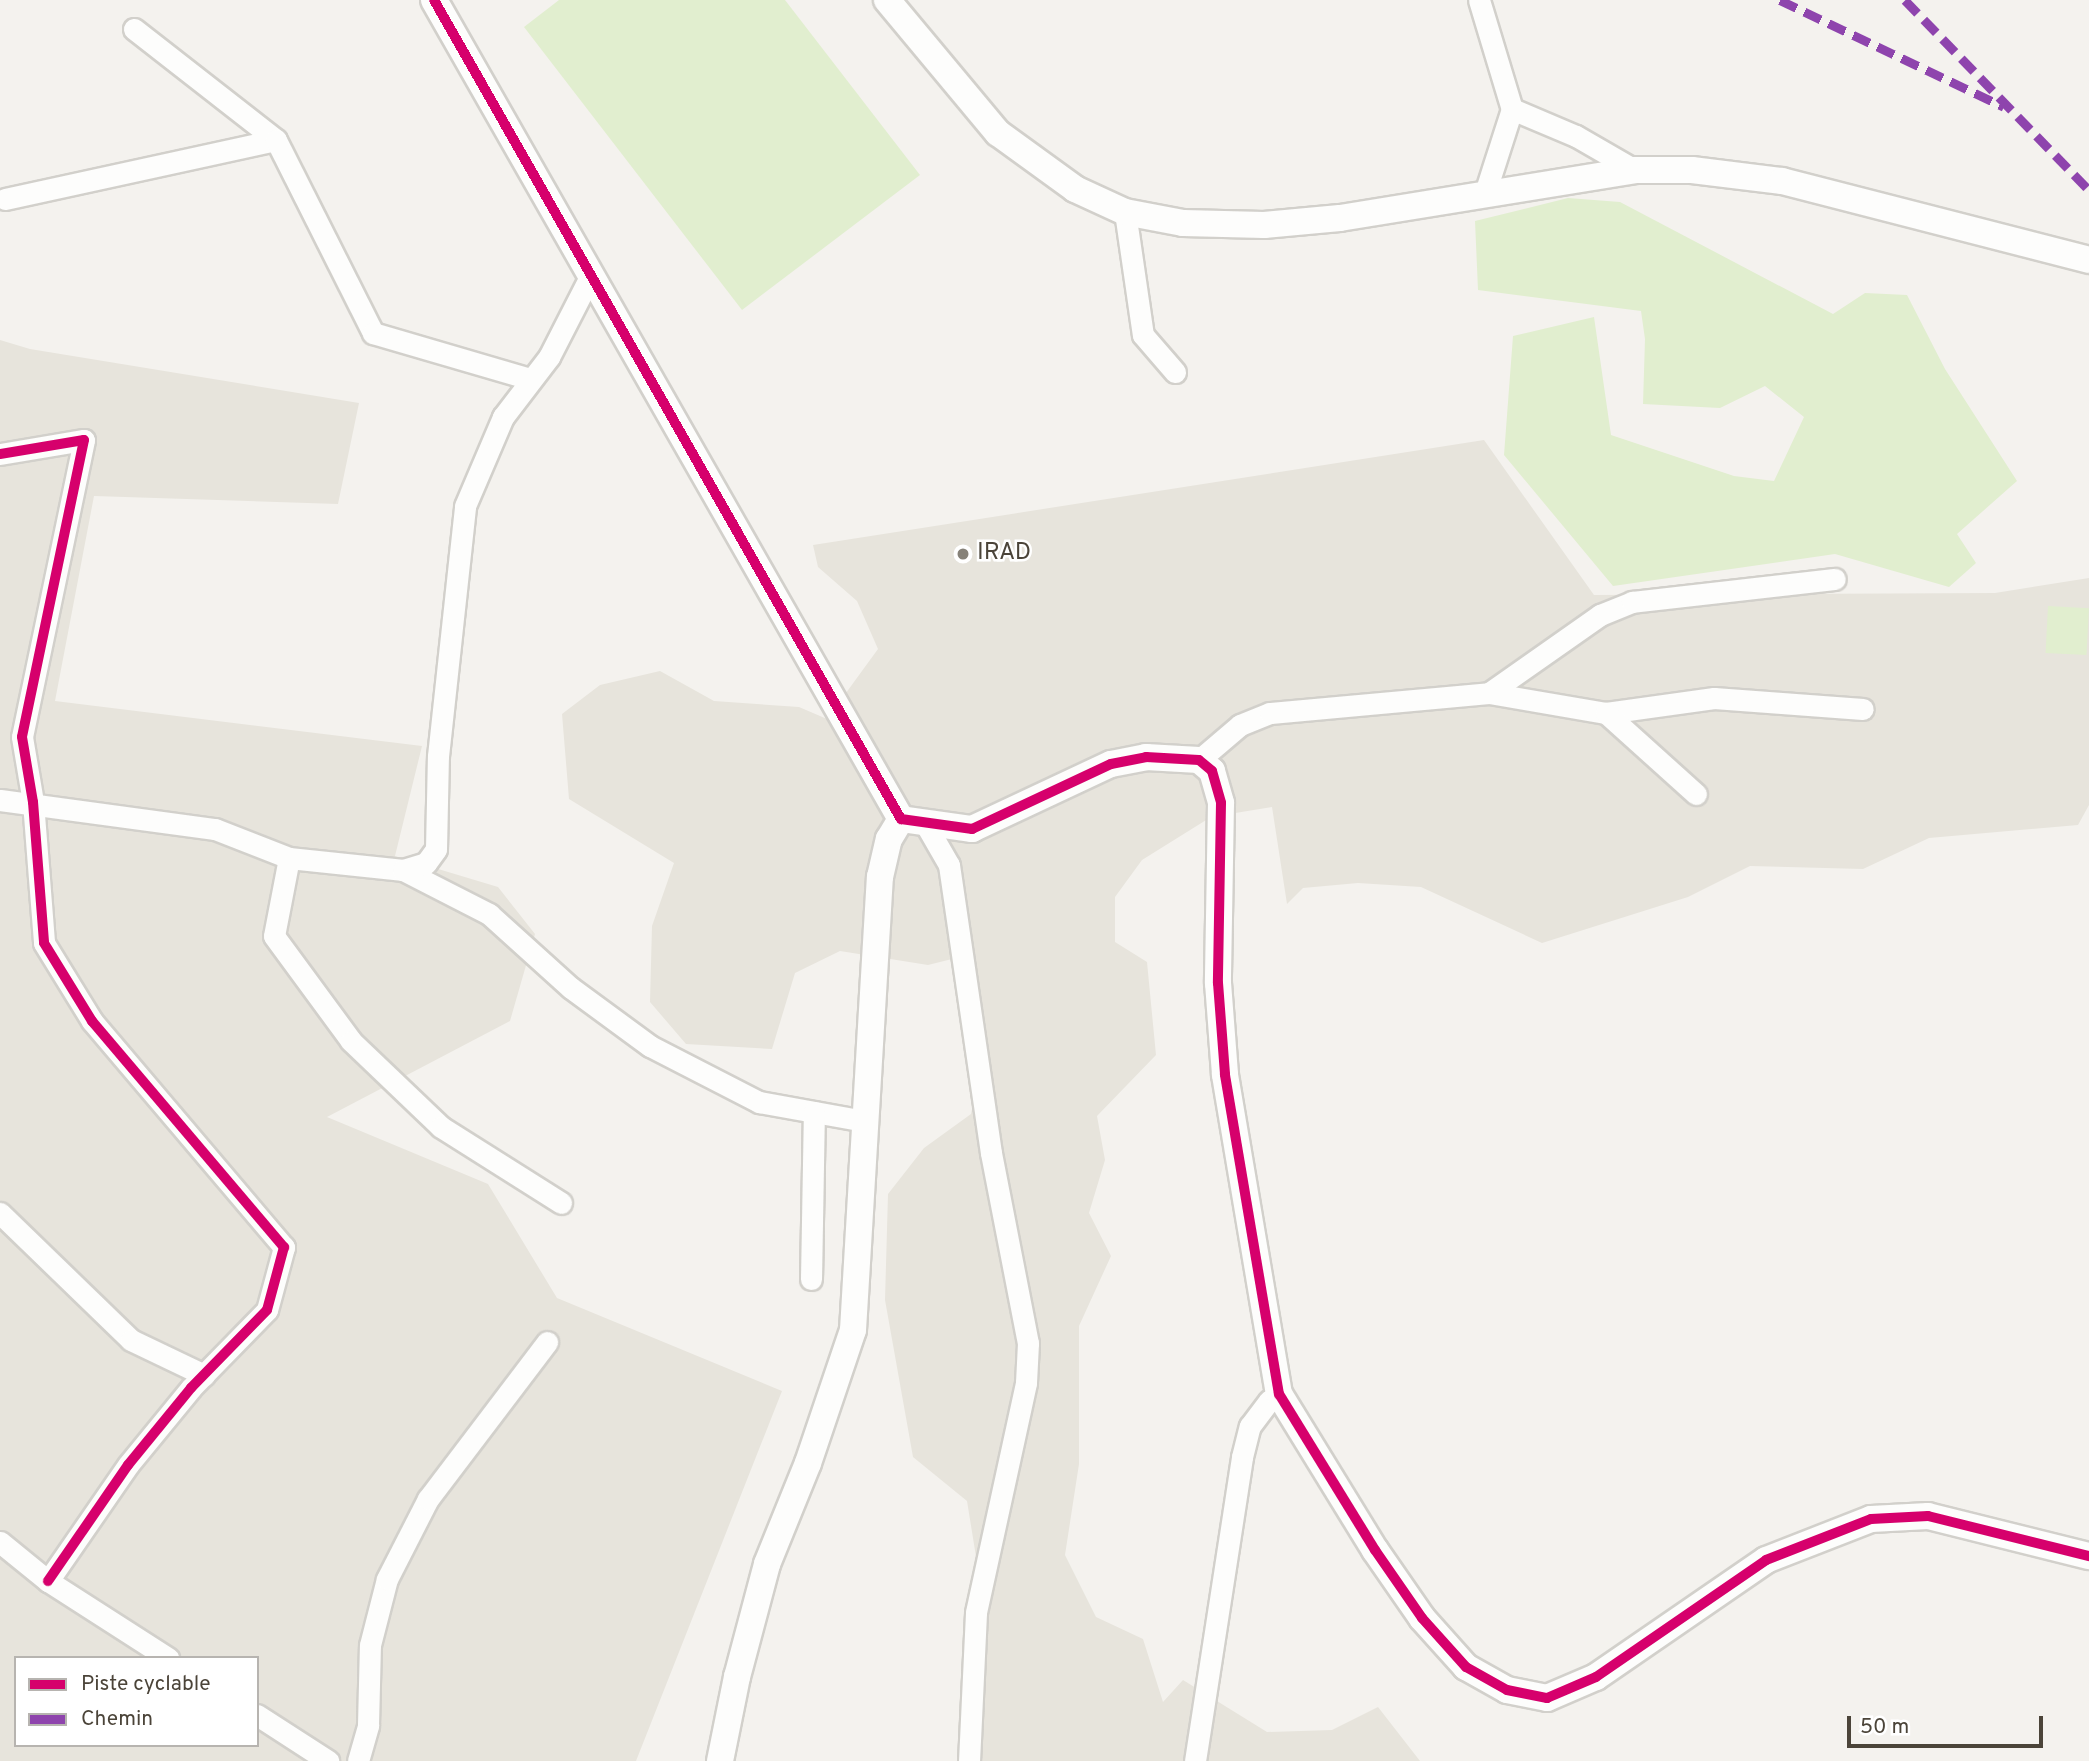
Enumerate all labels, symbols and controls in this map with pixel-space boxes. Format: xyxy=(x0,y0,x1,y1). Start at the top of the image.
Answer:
place label: IRAD xyxy=(977,540,1031,568)
marker: IRAD xyxy=(955,546,971,562)
legend xyxy=(14,1656,259,1747)
text: Piste cyclable xyxy=(81,1671,211,1698)
scale bar xyxy=(1851,1702,2047,1746)
text: Chemin xyxy=(81,1706,153,1733)
text: 50 m xyxy=(1860,1714,1909,1741)

